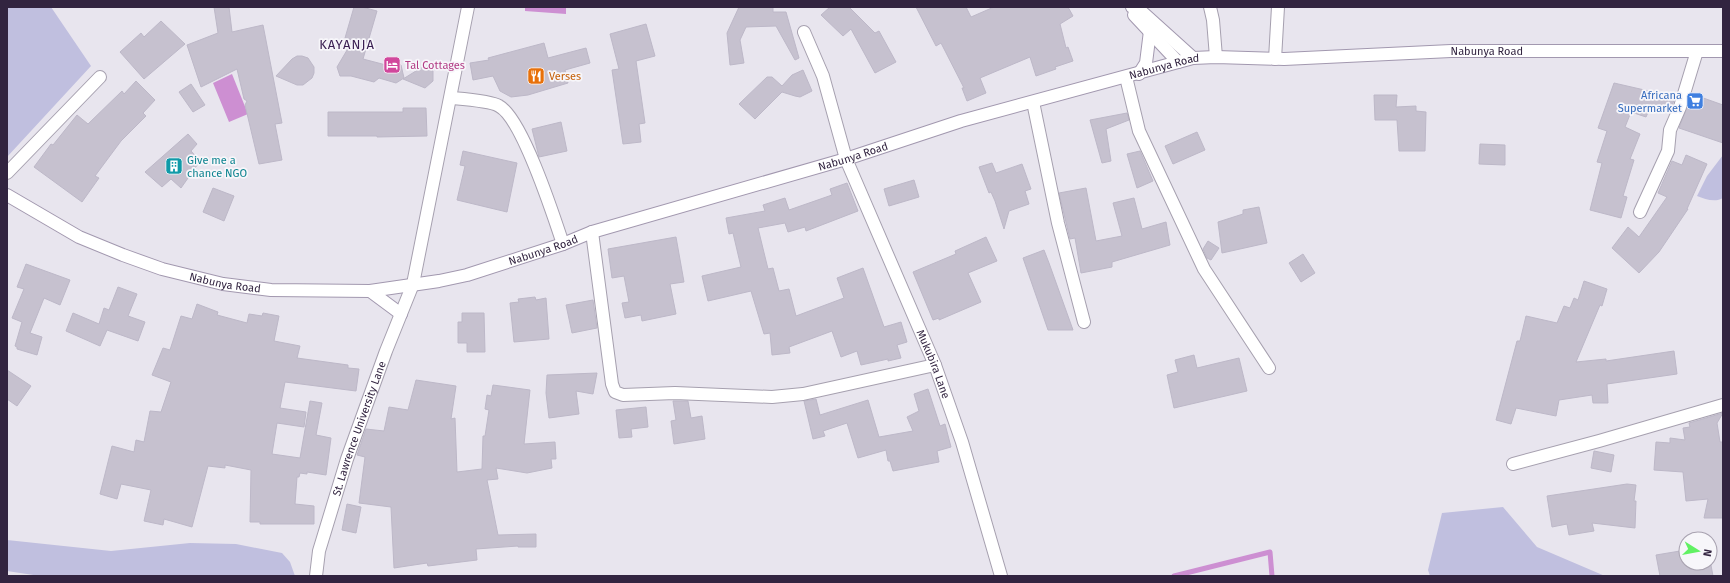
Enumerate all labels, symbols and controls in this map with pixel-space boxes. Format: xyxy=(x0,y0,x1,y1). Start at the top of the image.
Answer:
district label: KAYANJA xyxy=(319,37,375,52)
street label: Nabunya Road xyxy=(1451,45,1523,58)
street label: Nabunya Road xyxy=(1128,52,1200,82)
hotel icon: Tal Cottages xyxy=(382,55,402,75)
place label: Tal Cottages xyxy=(405,59,465,72)
restaurant icon: Verses xyxy=(526,66,546,86)
place label: Verses xyxy=(549,70,581,83)
place label: Africana Supermarket xyxy=(1618,89,1682,115)
supermarket icon: Africana Supermarket xyxy=(1685,91,1705,111)
street label: Nabunya Road xyxy=(817,140,890,174)
place label: Give me a chance NGO xyxy=(187,154,247,180)
building icon: Give me a chance NGO xyxy=(164,156,184,176)
street label: Nabunya Road xyxy=(507,233,580,268)
street label: Nabunya Road xyxy=(188,270,261,296)
street label: Mukubira Lane xyxy=(913,328,952,400)
street label: St. Lawrence University Lane xyxy=(330,360,389,498)
north arrow xyxy=(1678,531,1718,571)
text: N xyxy=(1700,548,1714,558)

